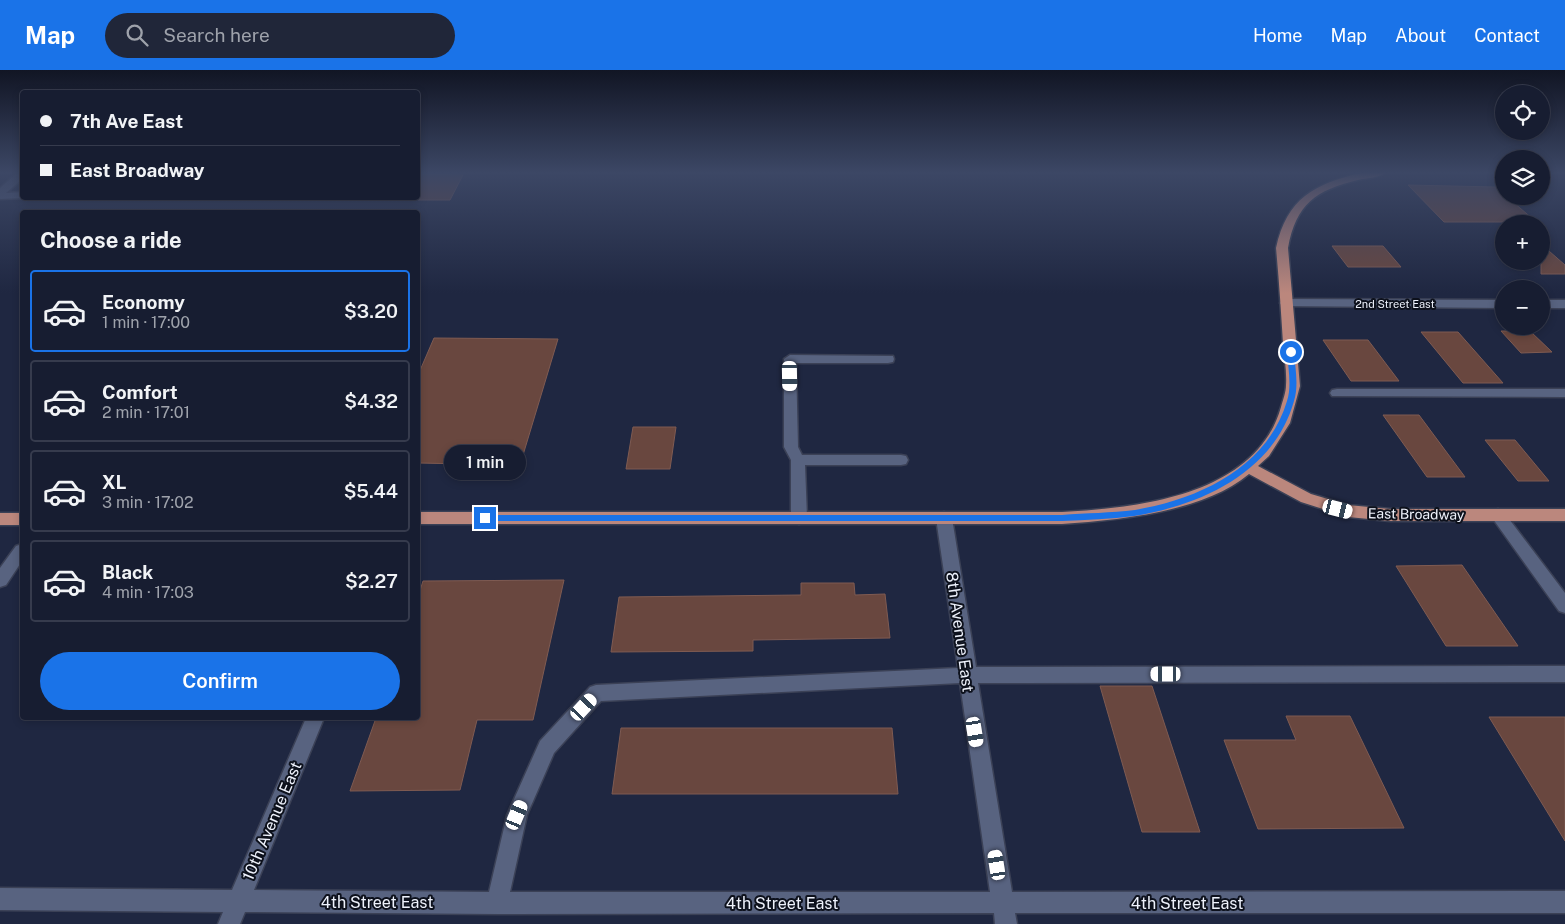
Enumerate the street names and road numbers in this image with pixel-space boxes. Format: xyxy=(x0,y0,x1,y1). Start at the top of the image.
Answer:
street label: 2nd Street East xyxy=(1355,298,1435,310)
street label: East Broadway xyxy=(1368,505,1465,523)
street label: 8th Avenue East xyxy=(942,571,978,693)
street label: 10th Avenue East xyxy=(238,759,306,883)
street label: 4th Street East xyxy=(321,893,433,912)
street label: 4th Street East xyxy=(726,894,838,913)
street label: 4th Street East xyxy=(1131,894,1243,913)

